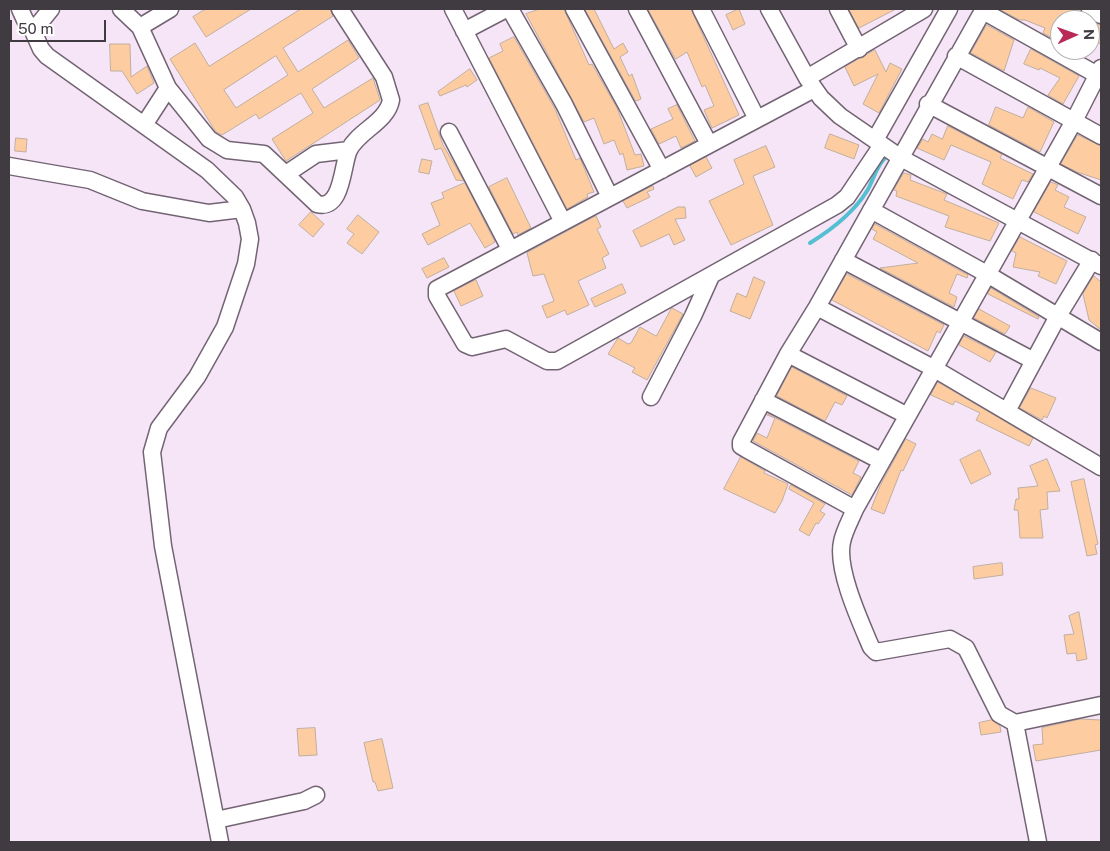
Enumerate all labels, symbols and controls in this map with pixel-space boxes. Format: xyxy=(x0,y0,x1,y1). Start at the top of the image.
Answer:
scale bar xyxy=(12,10,109,42)
north arrow xyxy=(1050,10,1100,60)
text: 50 m xyxy=(18,20,53,37)
text: N xyxy=(1081,29,1097,40)

